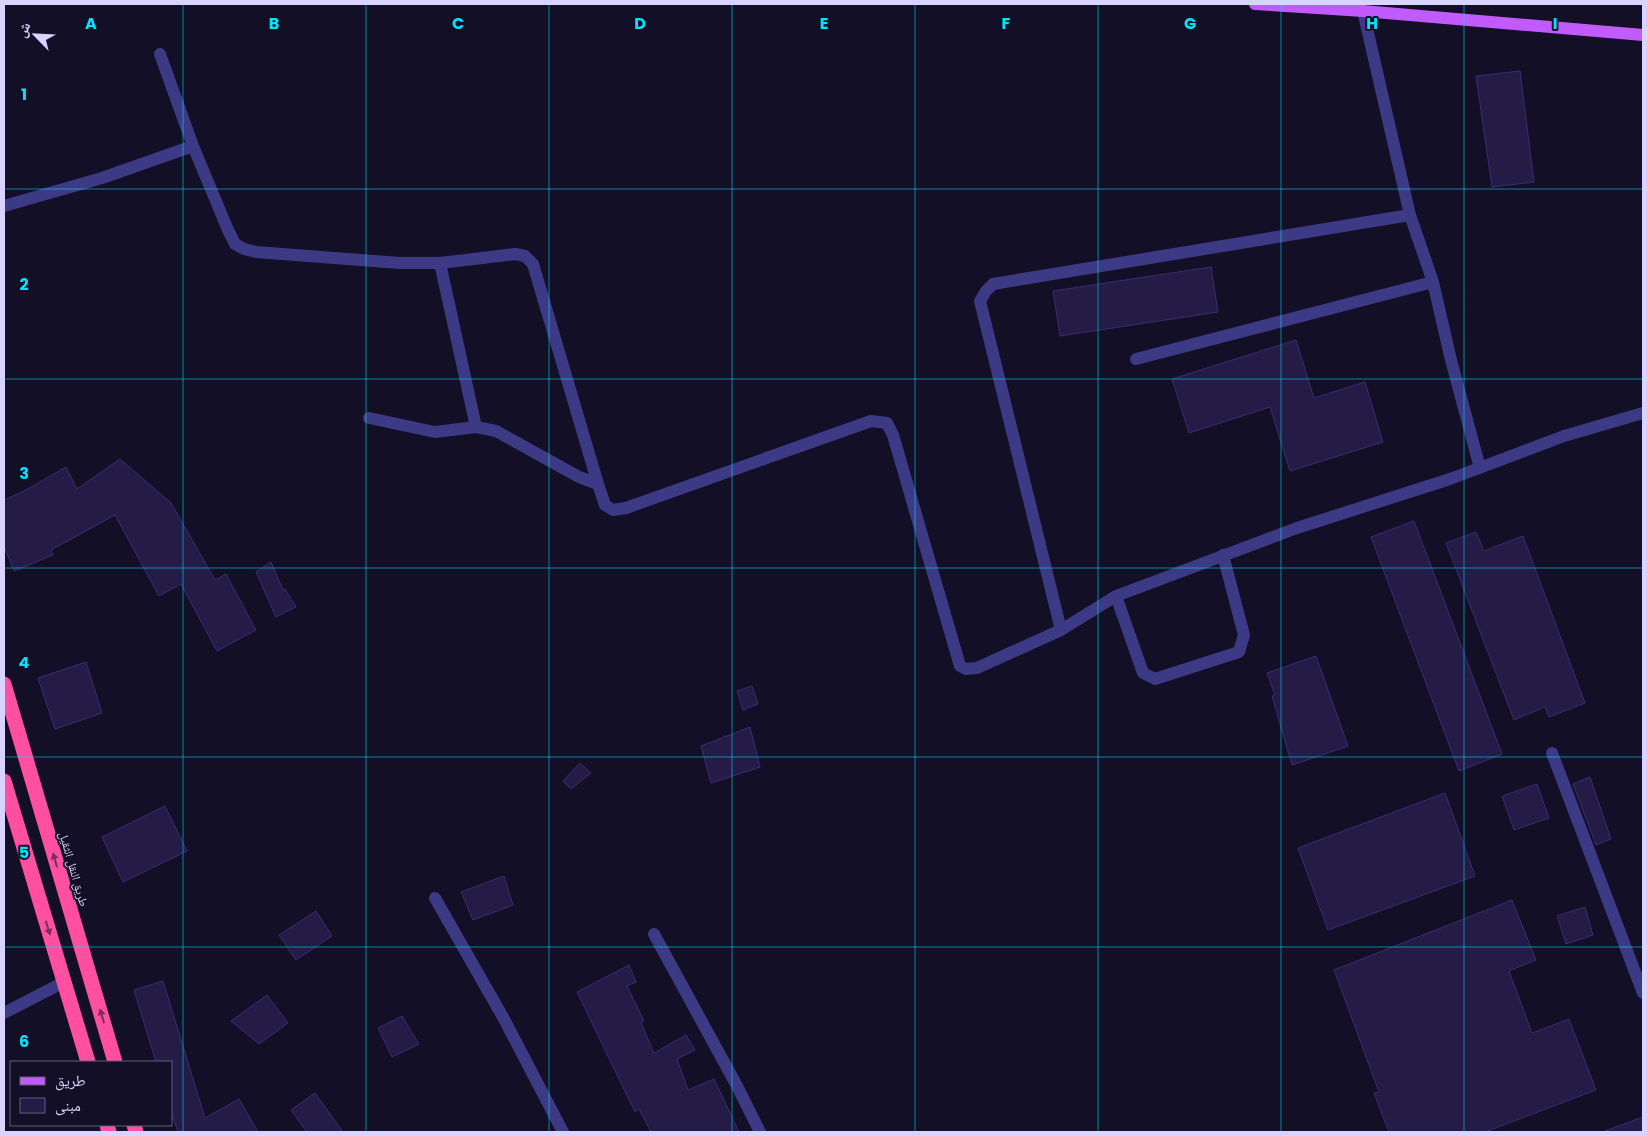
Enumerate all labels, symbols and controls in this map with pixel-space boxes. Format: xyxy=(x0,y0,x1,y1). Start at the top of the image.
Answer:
north arrow xyxy=(10,10,60,60)
text: A xyxy=(85,12,97,35)
text: B xyxy=(269,12,279,35)
text: C xyxy=(452,12,464,35)
text: D xyxy=(634,12,646,35)
text: E xyxy=(820,12,828,35)
text: F xyxy=(1002,12,1011,35)
text: G xyxy=(1184,12,1196,35)
text: H xyxy=(1366,12,1378,35)
text: I xyxy=(1553,12,1557,35)
text: ش xyxy=(11,19,35,41)
text: 1 xyxy=(21,83,27,106)
text: 2 xyxy=(19,273,29,296)
text: 3 xyxy=(19,462,29,485)
text: 4 xyxy=(19,651,30,674)
street label: طريق النقل الثقيل xyxy=(55,829,93,909)
text: 5 xyxy=(19,841,29,864)
one-way arrow xyxy=(51,852,59,867)
one-way arrow xyxy=(45,921,53,936)
one-way arrow xyxy=(97,1008,105,1023)
text: 6 xyxy=(19,1030,29,1053)
legend xyxy=(10,1061,172,1126)
text: طريق xyxy=(55,1070,86,1091)
text: مبنى xyxy=(55,1095,81,1116)

